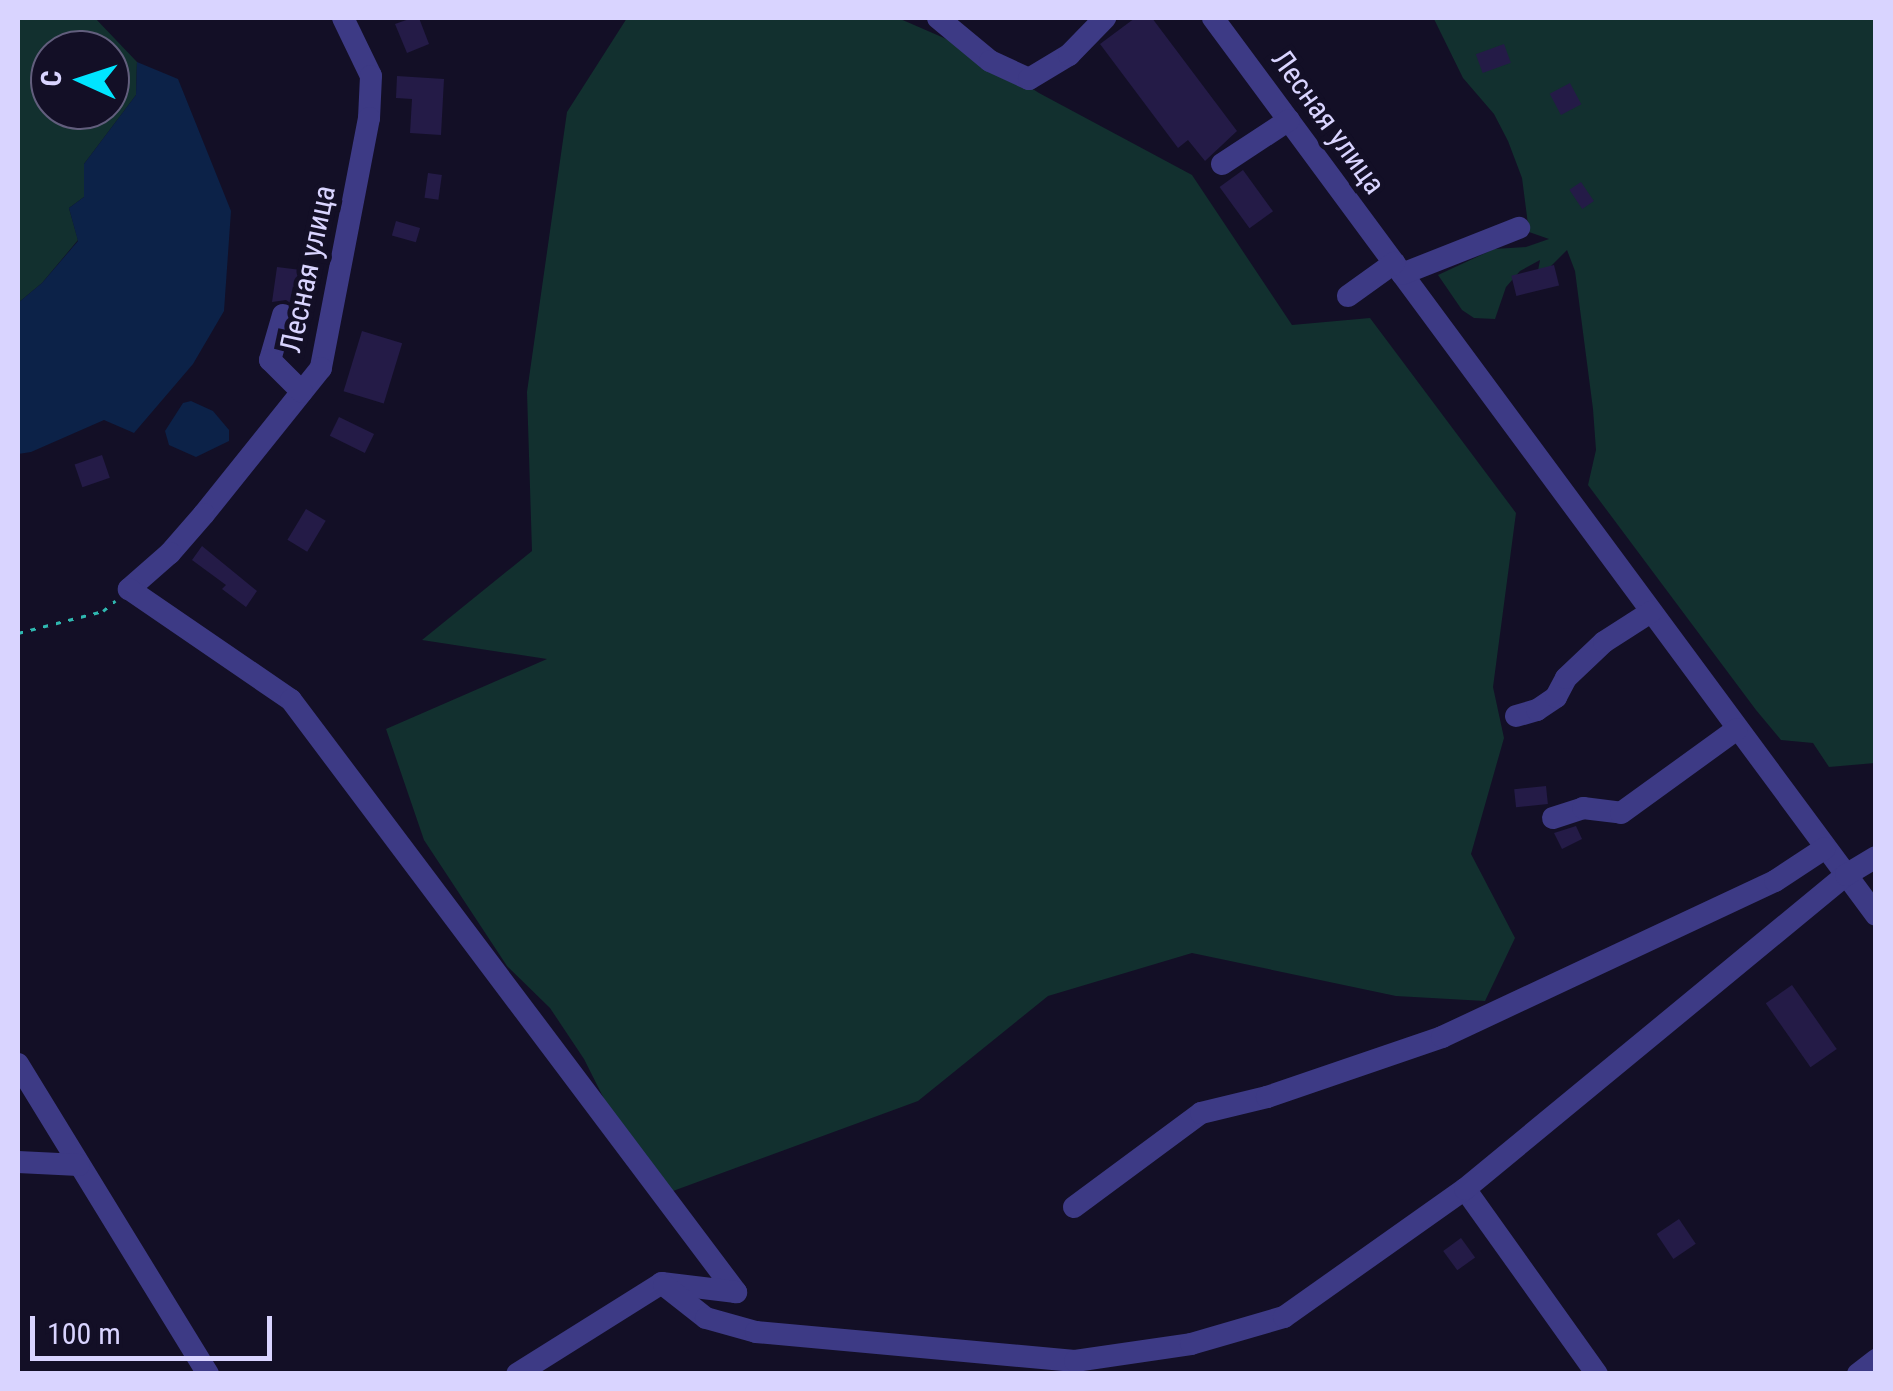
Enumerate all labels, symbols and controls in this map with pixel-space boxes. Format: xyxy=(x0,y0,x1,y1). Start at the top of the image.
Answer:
north arrow xyxy=(30,30,130,130)
street label: Лесная улица xyxy=(1263,43,1393,201)
text: С xyxy=(35,70,68,87)
street label: Лесная улица xyxy=(273,182,343,356)
scale bar xyxy=(35,1296,278,1358)
text: 100 m xyxy=(47,1316,121,1351)

